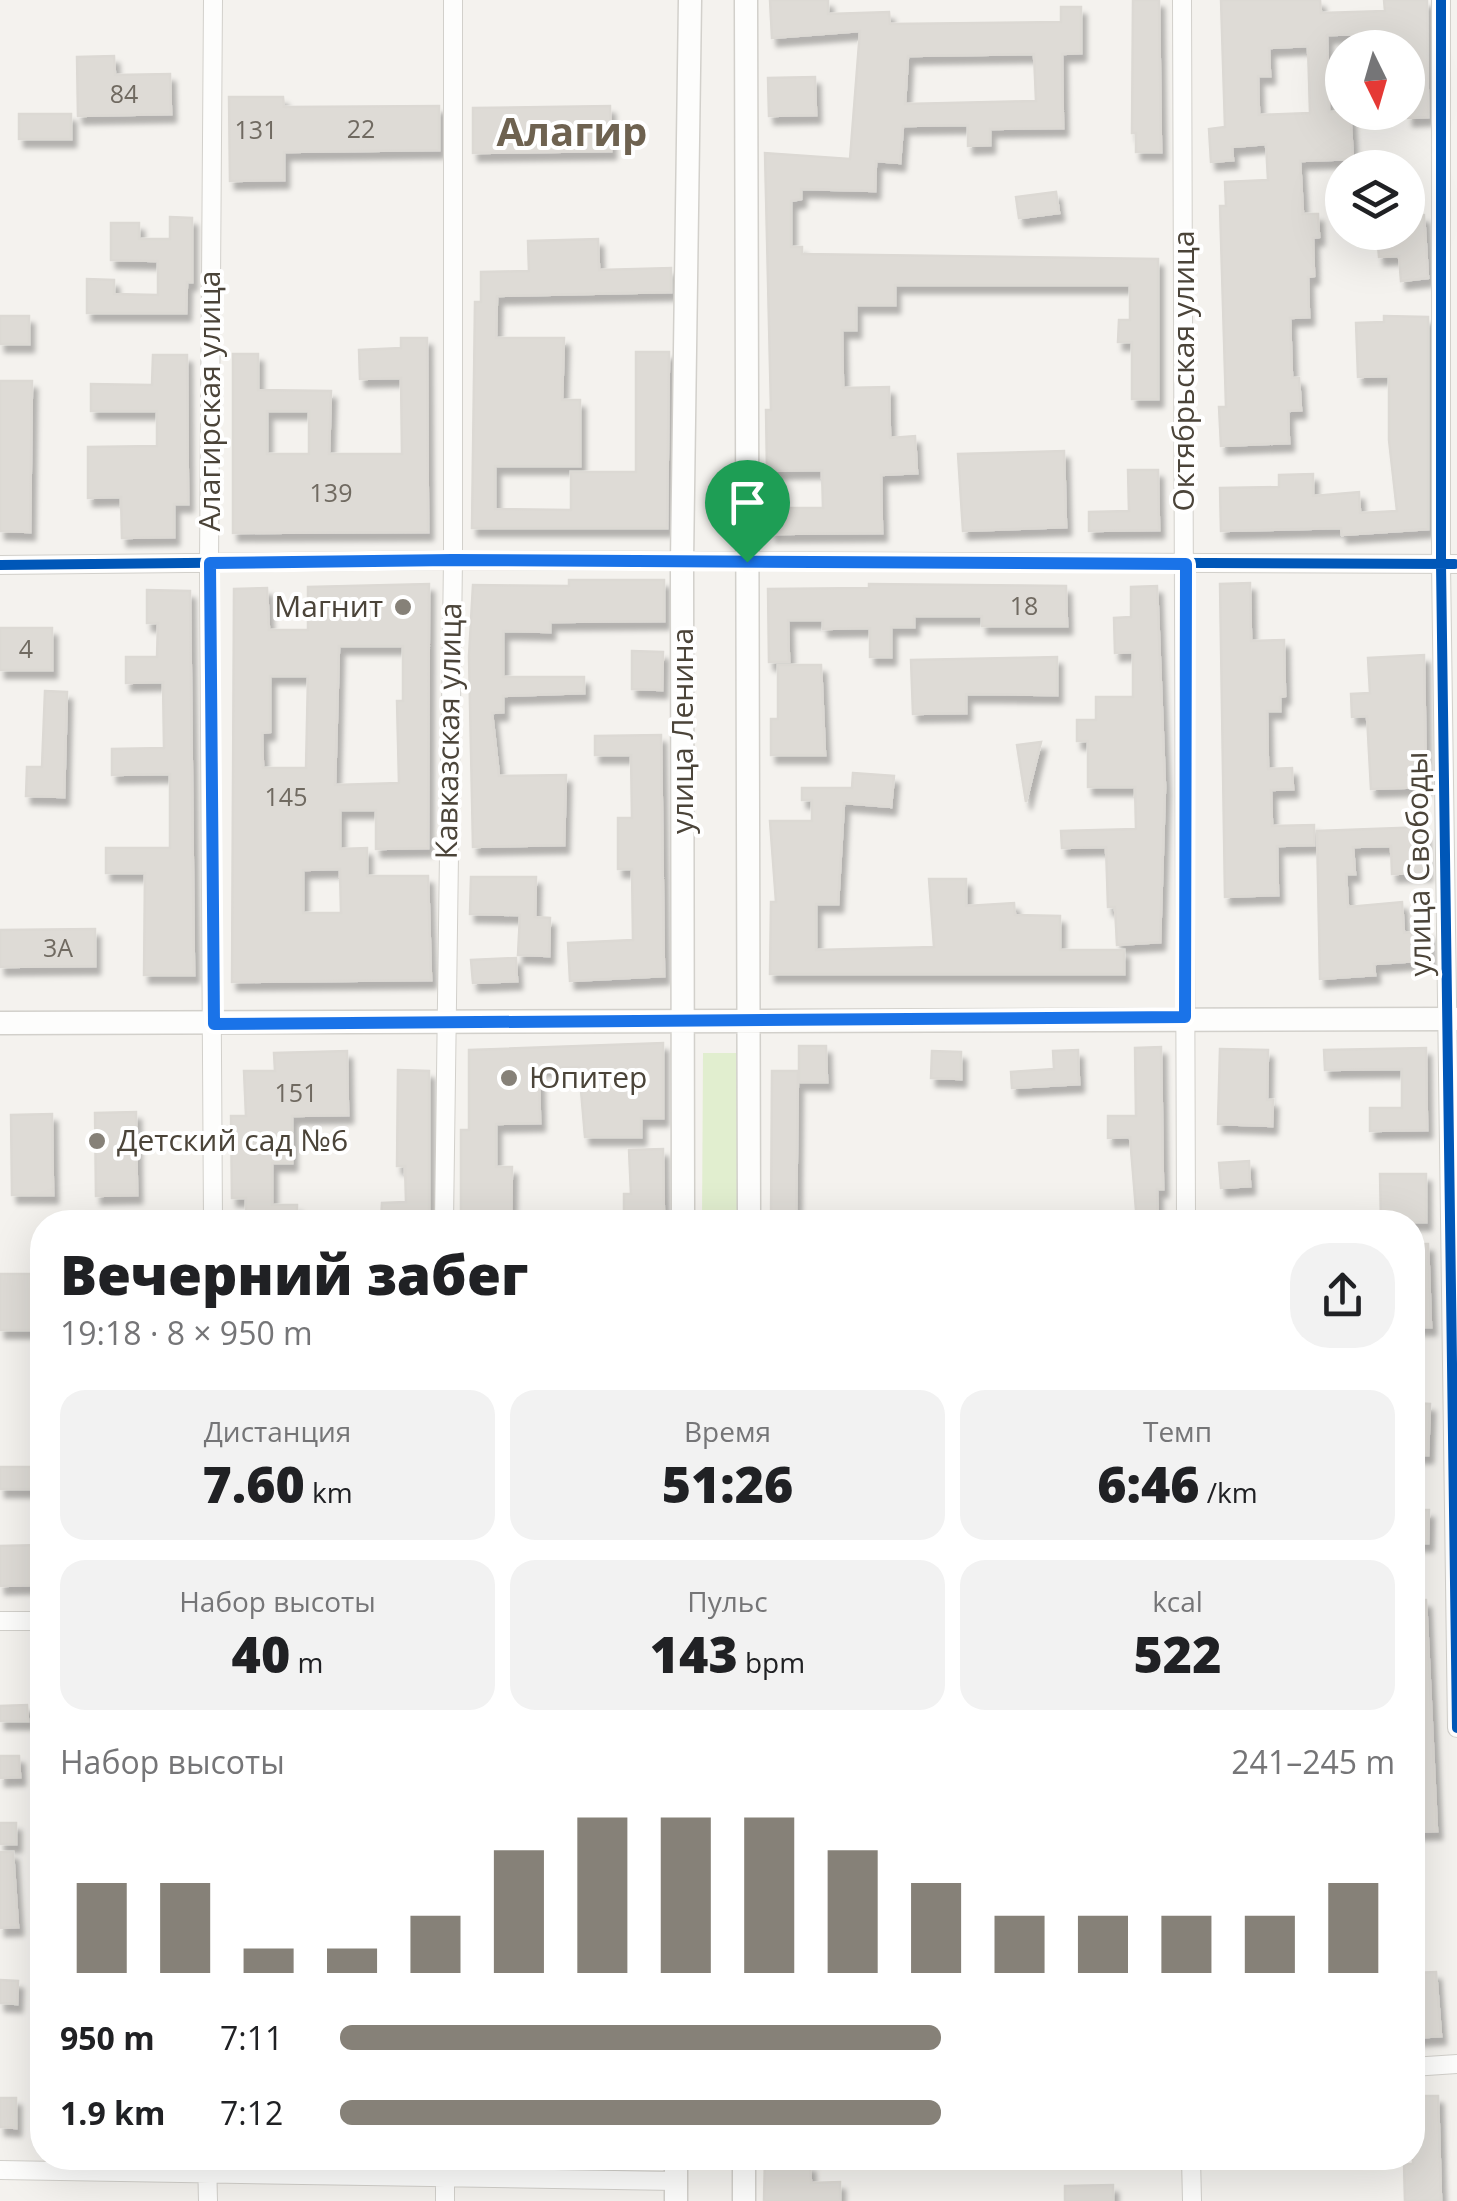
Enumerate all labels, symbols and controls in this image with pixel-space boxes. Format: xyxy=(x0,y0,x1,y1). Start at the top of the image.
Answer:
north arrow xyxy=(1325,30,1425,130)
map controls xyxy=(1325,30,1425,250)
house number: 84 xyxy=(110,76,138,110)
district label: Алагир xyxy=(497,103,647,158)
house number: 22 xyxy=(347,111,375,145)
house number: 131 xyxy=(235,112,277,146)
button: layers xyxy=(1325,150,1425,250)
street label: Октябрьская улица xyxy=(1162,230,1203,512)
street label: Алагирская улица xyxy=(188,271,229,531)
pin xyxy=(705,460,790,563)
house number: 139 xyxy=(310,475,352,509)
icon: arrive xyxy=(720,475,775,530)
place label: Магнит xyxy=(274,585,383,626)
house number: 18 xyxy=(1010,588,1038,622)
marker: Магнит xyxy=(392,596,414,618)
street label: Кавказская улица xyxy=(425,602,470,860)
street label: улица Ленина xyxy=(661,628,702,834)
house number: 4 xyxy=(19,631,33,665)
street label: улица Свободы xyxy=(1395,751,1440,977)
house number: 145 xyxy=(265,779,307,813)
house number: 3А xyxy=(43,930,73,964)
place label: Юпитер xyxy=(529,1056,647,1097)
marker: Юпитер xyxy=(498,1067,520,1089)
house number: 151 xyxy=(275,1075,317,1109)
place label: Детский сад №6 xyxy=(117,1119,348,1160)
marker: Детский сад №6 xyxy=(86,1130,108,1152)
text: Вечерний забег xyxy=(60,1236,529,1311)
button: share xyxy=(1290,1243,1395,1348)
text: 19:18 · 8 × 950 m xyxy=(60,1311,313,1354)
text: Дистанция xyxy=(204,1412,351,1450)
text: Время xyxy=(684,1412,771,1450)
text: Темп xyxy=(1143,1412,1212,1450)
text: 7.60 xyxy=(202,1450,305,1518)
text: 51:26 xyxy=(662,1450,793,1518)
text: 6:46 xyxy=(1097,1450,1200,1518)
text: km xyxy=(305,1473,353,1511)
text: /km xyxy=(1200,1473,1258,1511)
text: Набор высоты xyxy=(179,1582,376,1620)
text: Пульс xyxy=(687,1582,768,1620)
text: kcal xyxy=(1152,1582,1203,1620)
text: 40 xyxy=(232,1620,290,1688)
text: 143 xyxy=(650,1620,738,1688)
text: 522 xyxy=(1134,1620,1221,1688)
text: m xyxy=(290,1643,323,1681)
text: bpm xyxy=(738,1643,805,1681)
text: Набор высоты xyxy=(60,1740,285,1783)
text: 241–245 m xyxy=(1231,1740,1395,1783)
text: 950 m xyxy=(60,2016,155,2059)
text: 7:11 xyxy=(220,2016,283,2059)
text: 1.9 km xyxy=(60,2091,165,2134)
text: 7:12 xyxy=(220,2091,283,2134)

